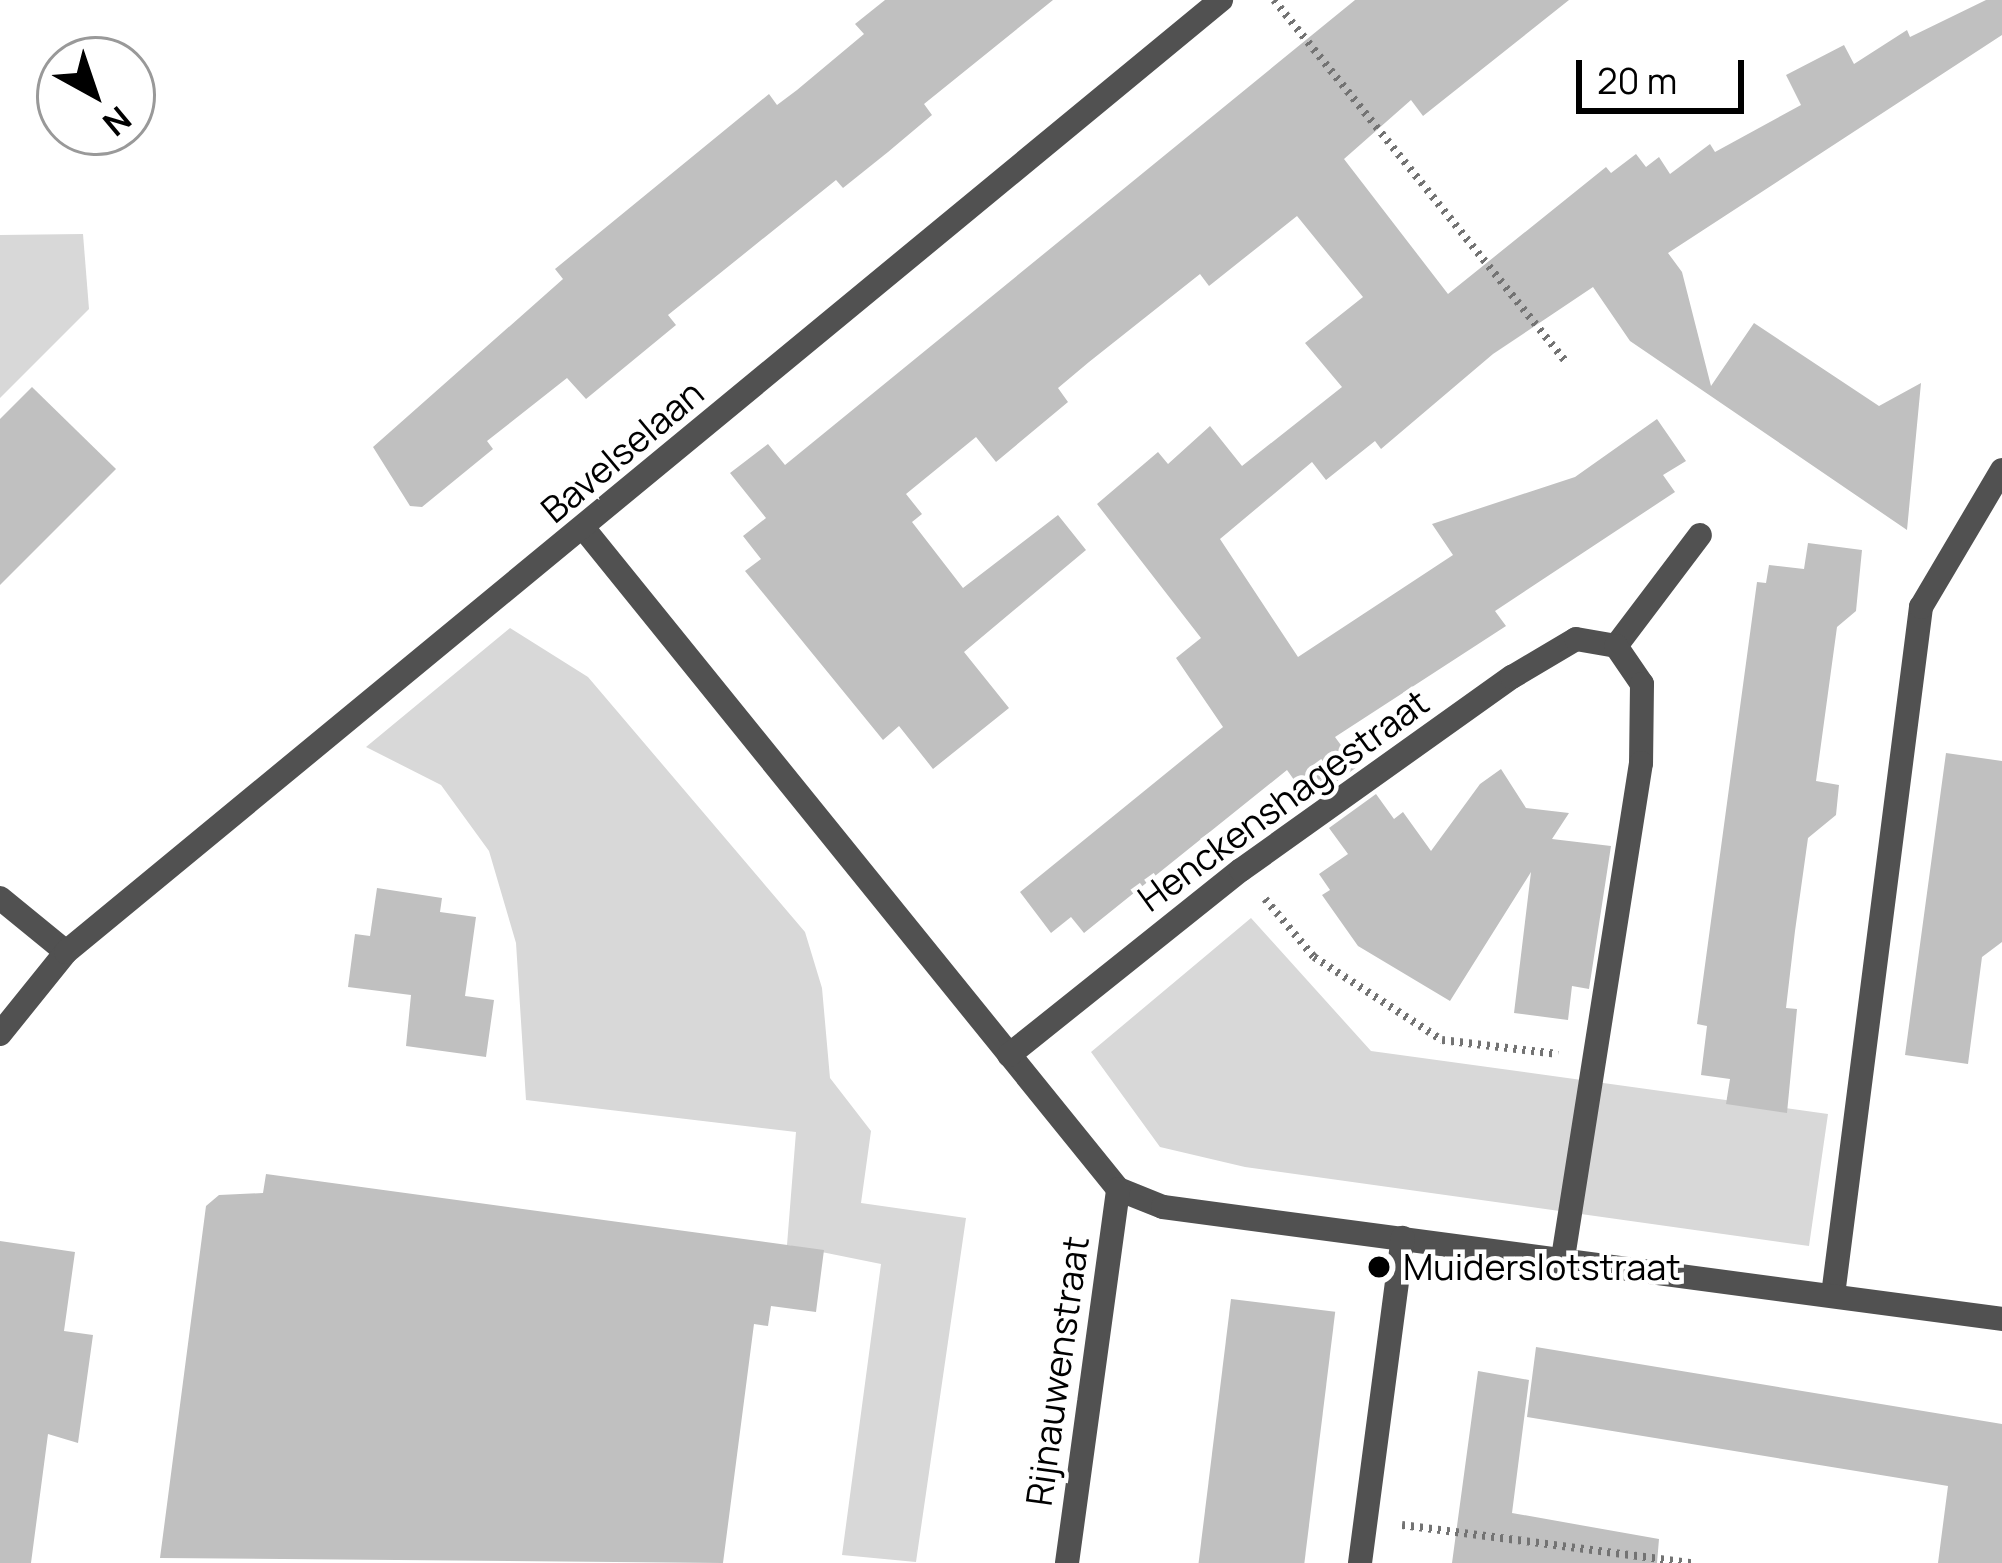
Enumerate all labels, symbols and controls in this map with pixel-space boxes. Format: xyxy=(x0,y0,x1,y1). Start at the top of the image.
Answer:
north arrow xyxy=(36,36,156,156)
scale bar xyxy=(1582,36,1750,110)
text: 20 m xyxy=(1597,56,1677,105)
text: N xyxy=(94,97,141,147)
street label: Bavelselaan xyxy=(532,371,712,531)
street label: Henckenshagestraat xyxy=(1129,680,1437,920)
street label: Rijnauwenstraat xyxy=(1017,1233,1097,1509)
place label: Muiderslotstraat xyxy=(1403,1245,1681,1289)
marker: Muiderslotstraat xyxy=(1366,1254,1392,1280)

